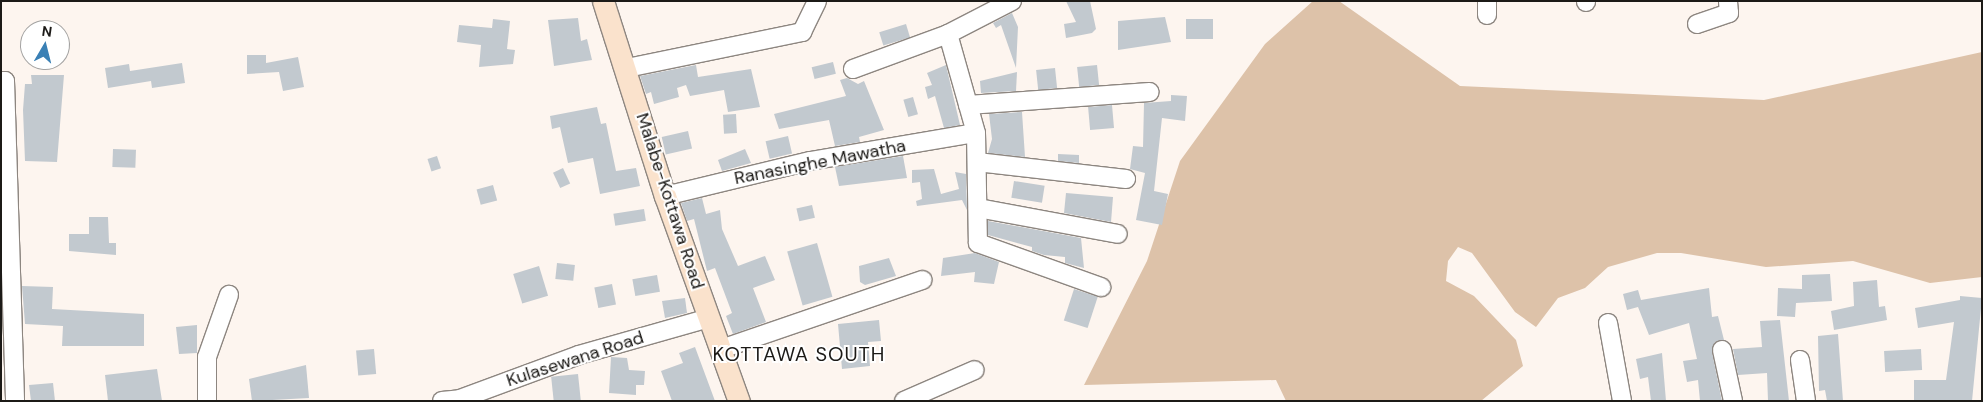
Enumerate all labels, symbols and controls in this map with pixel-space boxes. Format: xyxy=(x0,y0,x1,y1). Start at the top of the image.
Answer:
north arrow xyxy=(20,20,70,70)
text: N xyxy=(41,22,53,41)
street label: Malabe-Kottawa Road xyxy=(631,110,709,292)
street label: Ranasinghe Mawatha xyxy=(732,135,908,189)
street label: Kulasewana Road xyxy=(504,327,646,391)
district label: KOTTAWA SOUTH xyxy=(711,342,887,366)

